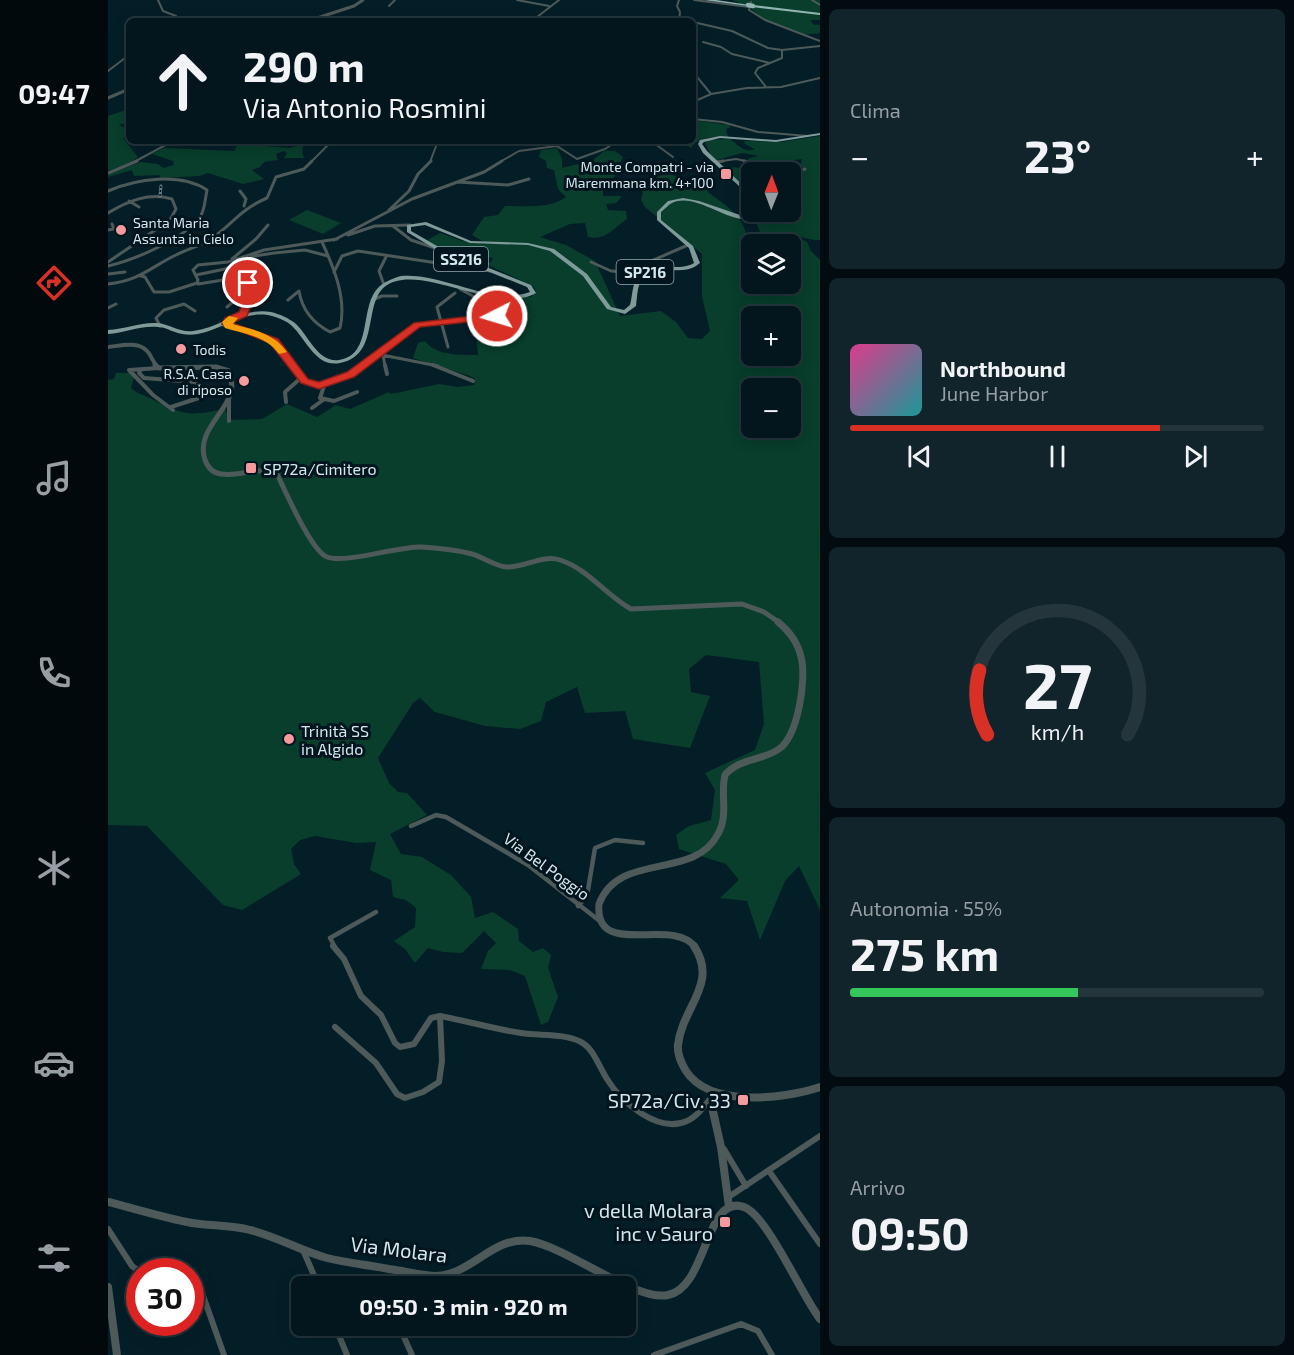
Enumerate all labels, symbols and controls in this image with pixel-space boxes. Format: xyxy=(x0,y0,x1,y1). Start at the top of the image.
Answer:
text: 290 m xyxy=(243,40,365,90)
icon: ahead xyxy=(144,42,222,120)
text: 09:47 xyxy=(18,77,90,109)
text: Via Antonio Rosmini xyxy=(243,91,487,123)
text: Clima xyxy=(850,98,901,122)
text: 23° xyxy=(1024,128,1091,182)
text: − xyxy=(850,136,869,176)
text: + xyxy=(1246,136,1264,176)
place label: Monte Compatri - via Maremmana km. 4+100 xyxy=(565,158,714,191)
north arrow xyxy=(741,162,801,222)
map controls xyxy=(741,162,801,438)
marker: Monte Compatri - via Maremmana km. 4+100 xyxy=(719,167,733,181)
place label: Santa Maria Assunta in Cielo xyxy=(133,214,234,247)
marker: Santa Maria Assunta in Cielo xyxy=(114,223,128,237)
button: layers xyxy=(741,234,801,294)
road number: SS216 xyxy=(434,247,488,271)
pin xyxy=(222,257,273,308)
road number: SP216 xyxy=(616,260,674,284)
icon: directions xyxy=(33,262,75,304)
icon: arrive xyxy=(231,266,264,299)
position arrow xyxy=(465,284,529,348)
button: + xyxy=(741,306,801,366)
place label: Todis xyxy=(193,341,226,358)
marker: Todis xyxy=(174,342,188,356)
text: Northbound xyxy=(940,355,1066,381)
place label: R.S.A. Casa di riposo xyxy=(164,365,232,398)
marker: R.S.A. Casa di riposo xyxy=(237,374,251,388)
button: − xyxy=(741,378,801,438)
text: June Harbor xyxy=(940,381,1048,405)
icon: previous xyxy=(903,440,936,473)
icon: pause xyxy=(1041,440,1074,473)
icon: next xyxy=(1179,440,1212,473)
icon: music xyxy=(33,457,75,499)
place label: SP72a/Cimitero xyxy=(263,459,377,478)
marker: SP72a/Cimitero xyxy=(244,461,258,475)
text: 27 xyxy=(1022,647,1092,722)
icon: phone xyxy=(33,652,75,694)
text: km/h xyxy=(1030,719,1084,744)
place label: Trinità SS in Algido xyxy=(301,721,369,758)
marker: Trinità SS in Algido xyxy=(282,732,296,746)
street label: Via Bel Poggio xyxy=(500,828,594,904)
icon: climate xyxy=(33,847,75,889)
text: Autonomia · 55% xyxy=(850,896,1002,920)
text: 275 km xyxy=(850,926,999,980)
icon: car xyxy=(33,1042,75,1084)
place label: SP72a/Civ. 33 xyxy=(608,1088,731,1112)
marker: SP72a/Civ. 33 xyxy=(736,1093,750,1107)
text: Arrivo xyxy=(850,1175,905,1199)
place label: v della Molara inc v Sauro xyxy=(584,1198,713,1245)
text: 09:50 xyxy=(850,1205,970,1259)
marker: v della Molara inc v Sauro xyxy=(718,1215,732,1229)
street label: Via Molara xyxy=(349,1231,449,1267)
icon: filters xyxy=(33,1237,75,1279)
speed limit sign: 30 xyxy=(126,1258,204,1336)
text: 09:50 · 3 min · 920 m xyxy=(359,1293,568,1319)

